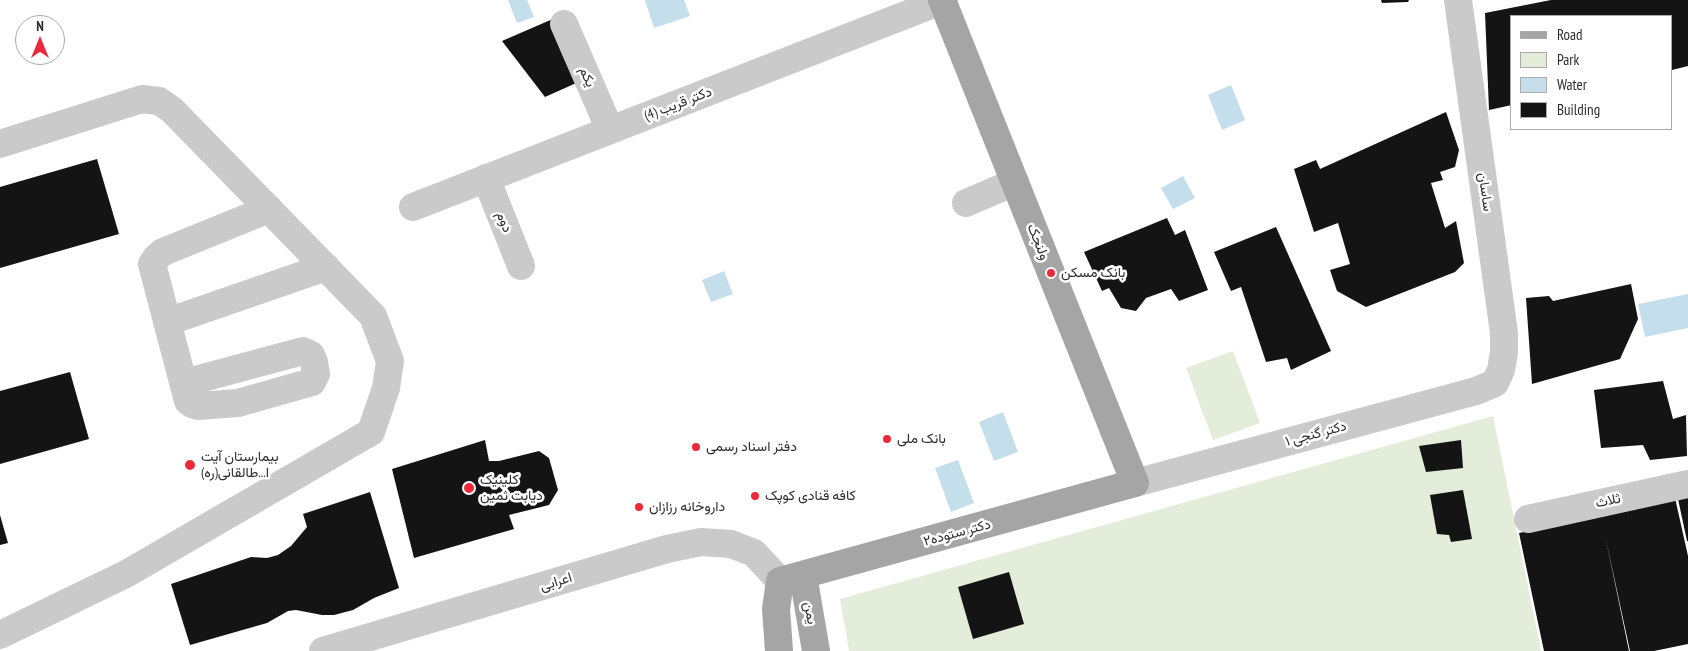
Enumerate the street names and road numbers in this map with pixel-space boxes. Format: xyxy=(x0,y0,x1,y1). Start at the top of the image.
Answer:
street label: یکم xyxy=(575,64,599,90)
street label: دکتر قریب (4) xyxy=(642,83,714,125)
street label: ساسان xyxy=(1474,172,1496,212)
street label: دوم xyxy=(492,209,516,235)
street label: ولنجک xyxy=(1023,221,1053,263)
street label: دکتر گنجی ۱ xyxy=(1284,418,1348,450)
street label: ثلاث xyxy=(1594,490,1622,512)
street label: دکتر ستوده۲ xyxy=(922,516,992,550)
street label: اعرابی xyxy=(538,569,574,595)
street label: یمن xyxy=(800,600,820,626)

